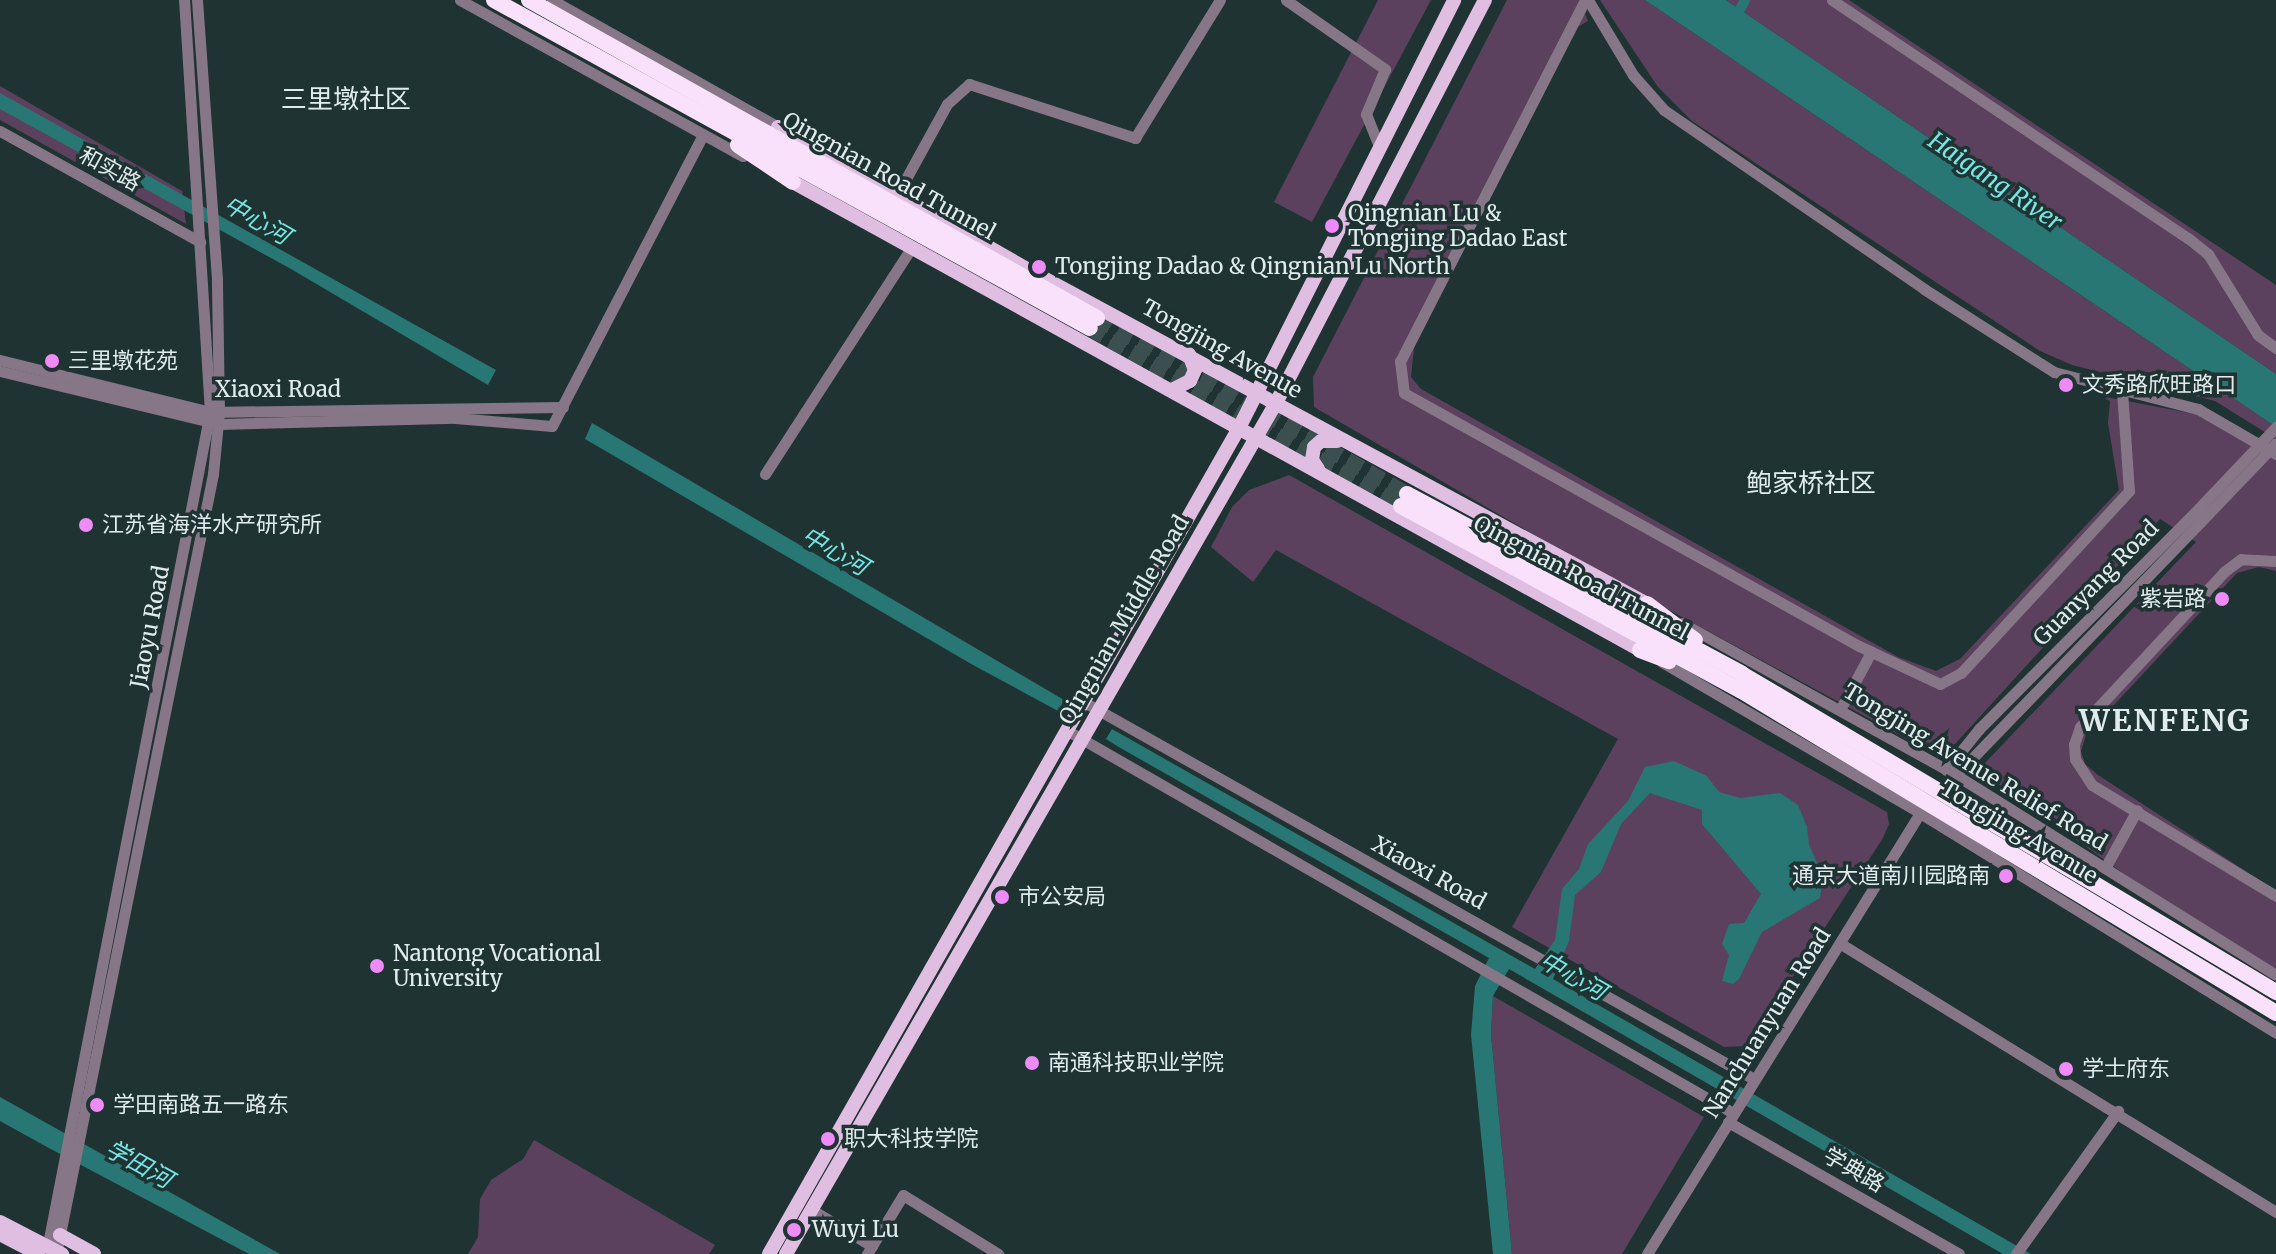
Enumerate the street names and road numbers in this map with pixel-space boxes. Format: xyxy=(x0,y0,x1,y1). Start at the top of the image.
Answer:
street label: Qingnian Road Tunnel xyxy=(778,106,1000,246)
street label: 和实路 xyxy=(75,141,145,197)
street label: Tongjing Avenue xyxy=(1137,294,1307,404)
street label: Xiaoxi Road xyxy=(215,377,341,403)
street label: Qingnian Road Tunnel xyxy=(1469,510,1693,646)
street label: Qingnian Middle Road xyxy=(1053,511,1195,729)
street label: Guanyang Road xyxy=(2028,515,2164,651)
street label: Jiaoyu Road xyxy=(125,563,175,691)
street label: Tongjing Avenue Relief Road xyxy=(1838,678,2112,856)
street label: Tongjing Avenue xyxy=(1936,775,2102,889)
street label: Xiaoxi Road xyxy=(1367,831,1491,915)
street label: Nanchuanyuan Road xyxy=(1698,923,1836,1123)
street label: 学典路 xyxy=(1819,1142,1889,1198)

